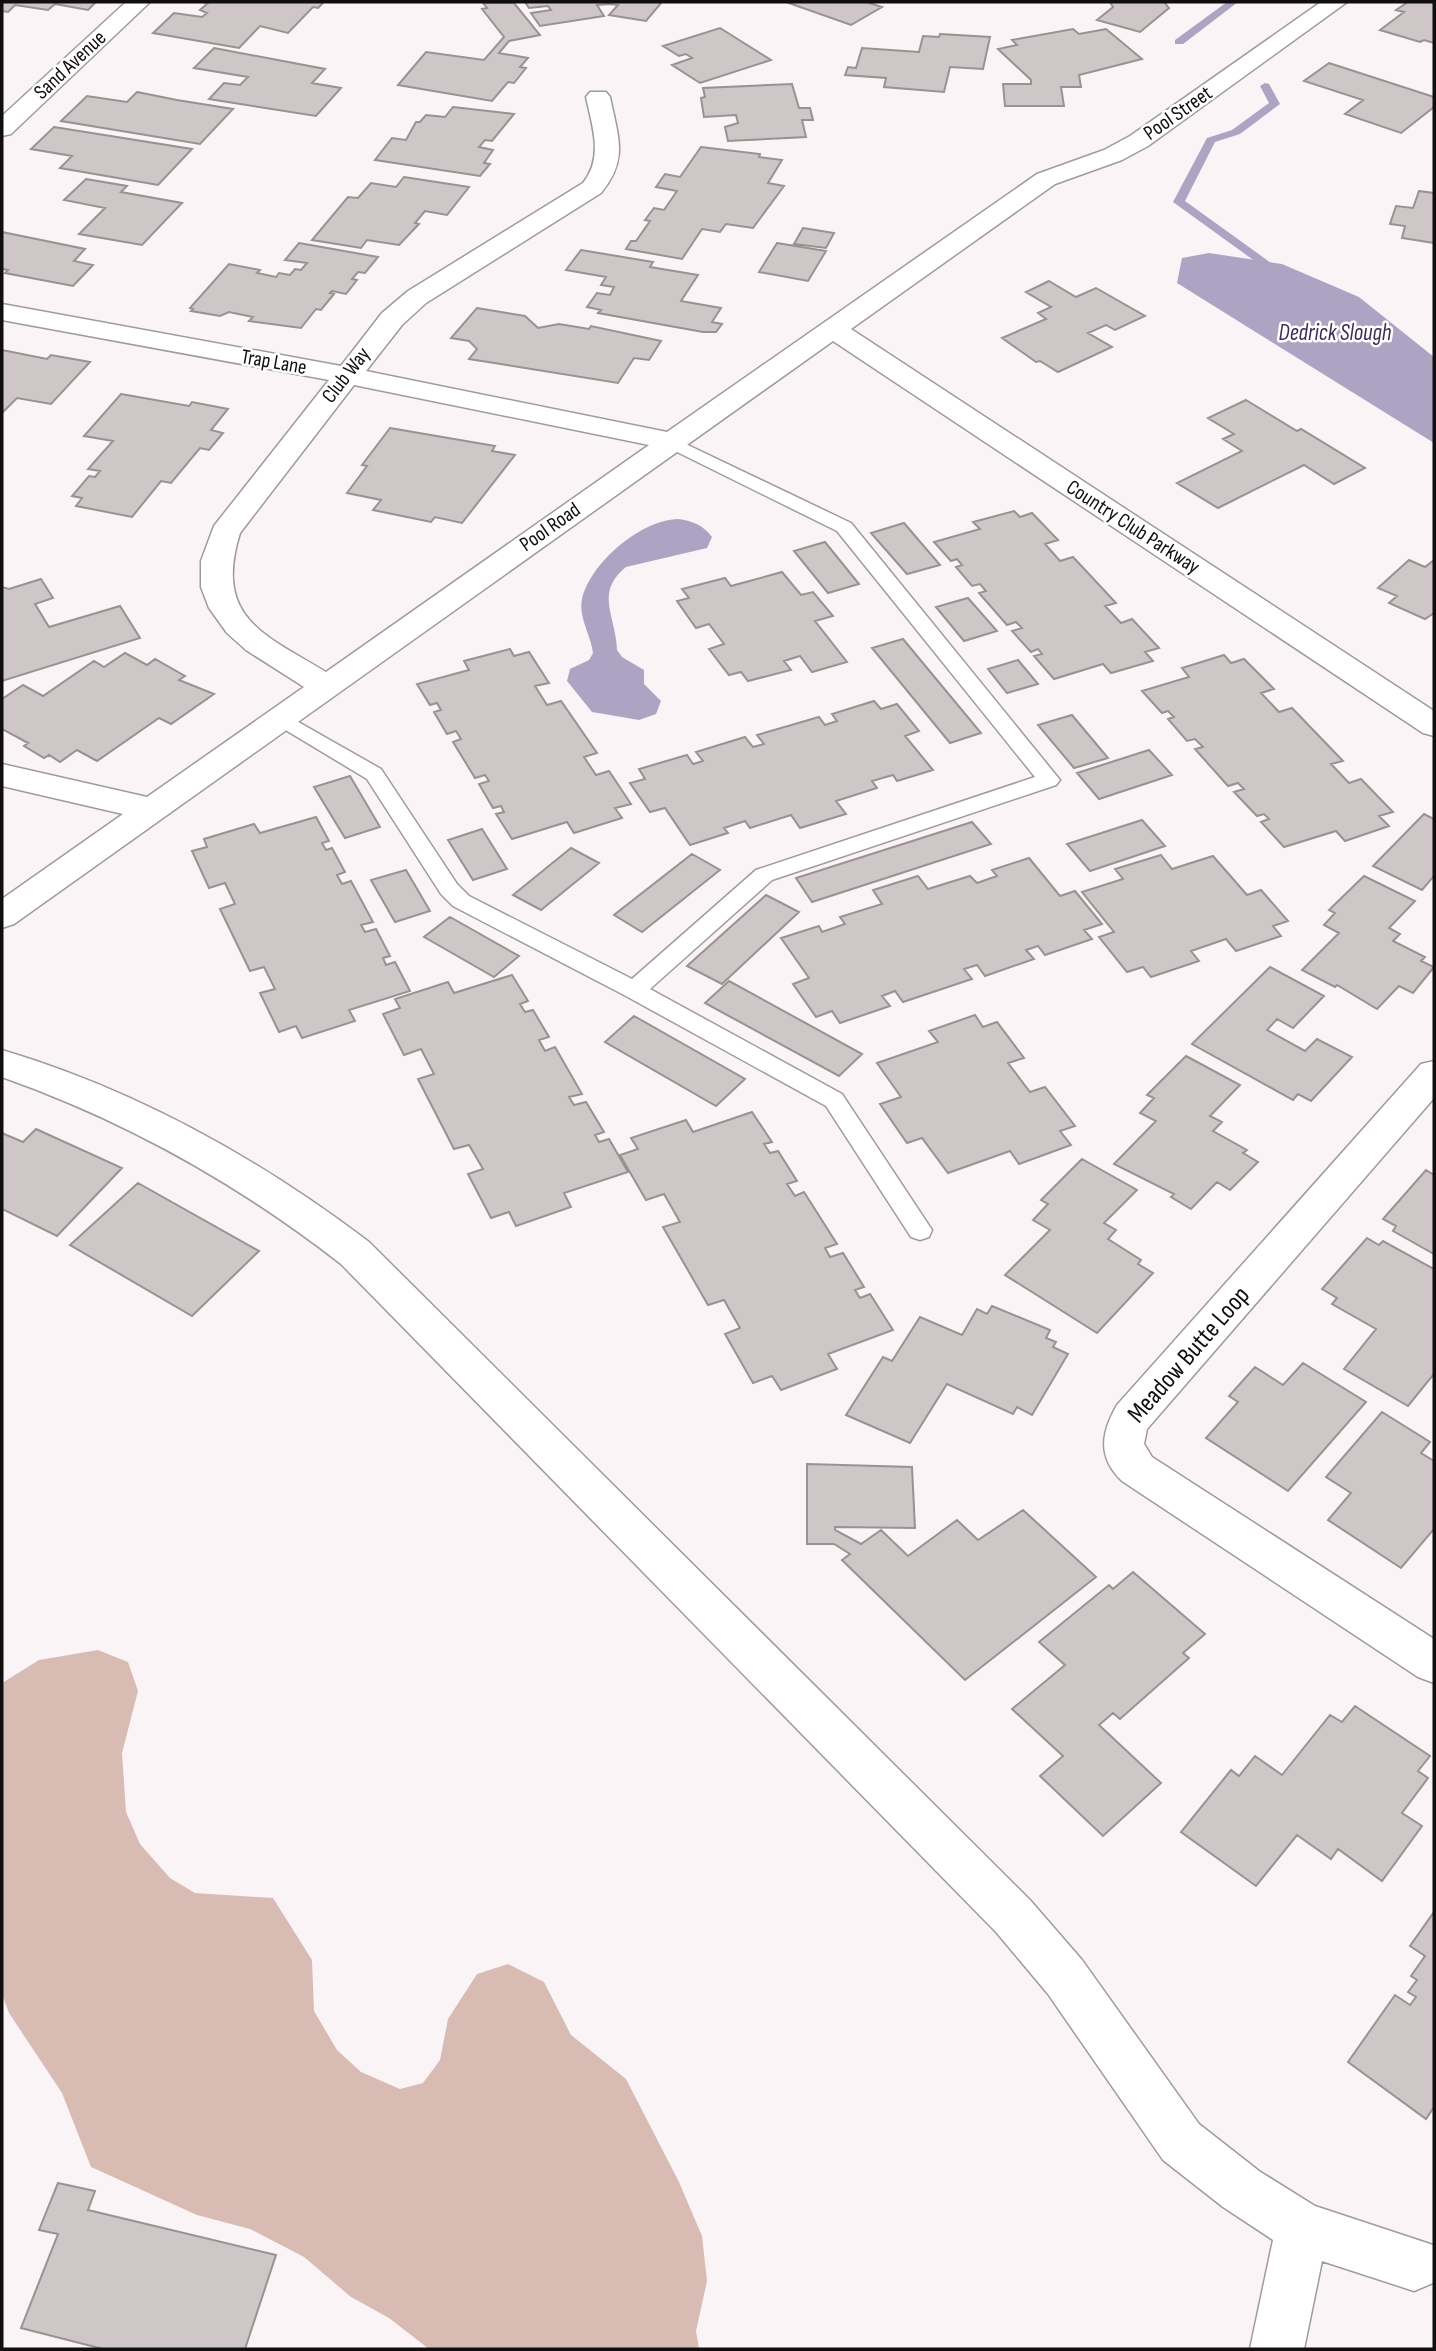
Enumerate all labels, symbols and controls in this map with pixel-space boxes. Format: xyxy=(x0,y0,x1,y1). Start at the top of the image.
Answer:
street label: Sand Avenue xyxy=(29,25,111,105)
street label: Pool Street xyxy=(1139,80,1217,146)
water label: Dedrick Slough xyxy=(1279,319,1392,347)
street label: Club Way xyxy=(316,342,376,408)
street label: Trap Lane xyxy=(239,344,309,380)
street label: Country Club Parkway xyxy=(1062,475,1204,579)
street label: Pool Road xyxy=(515,497,585,557)
street label: Meadow Butte Loop xyxy=(1121,1280,1257,1430)

